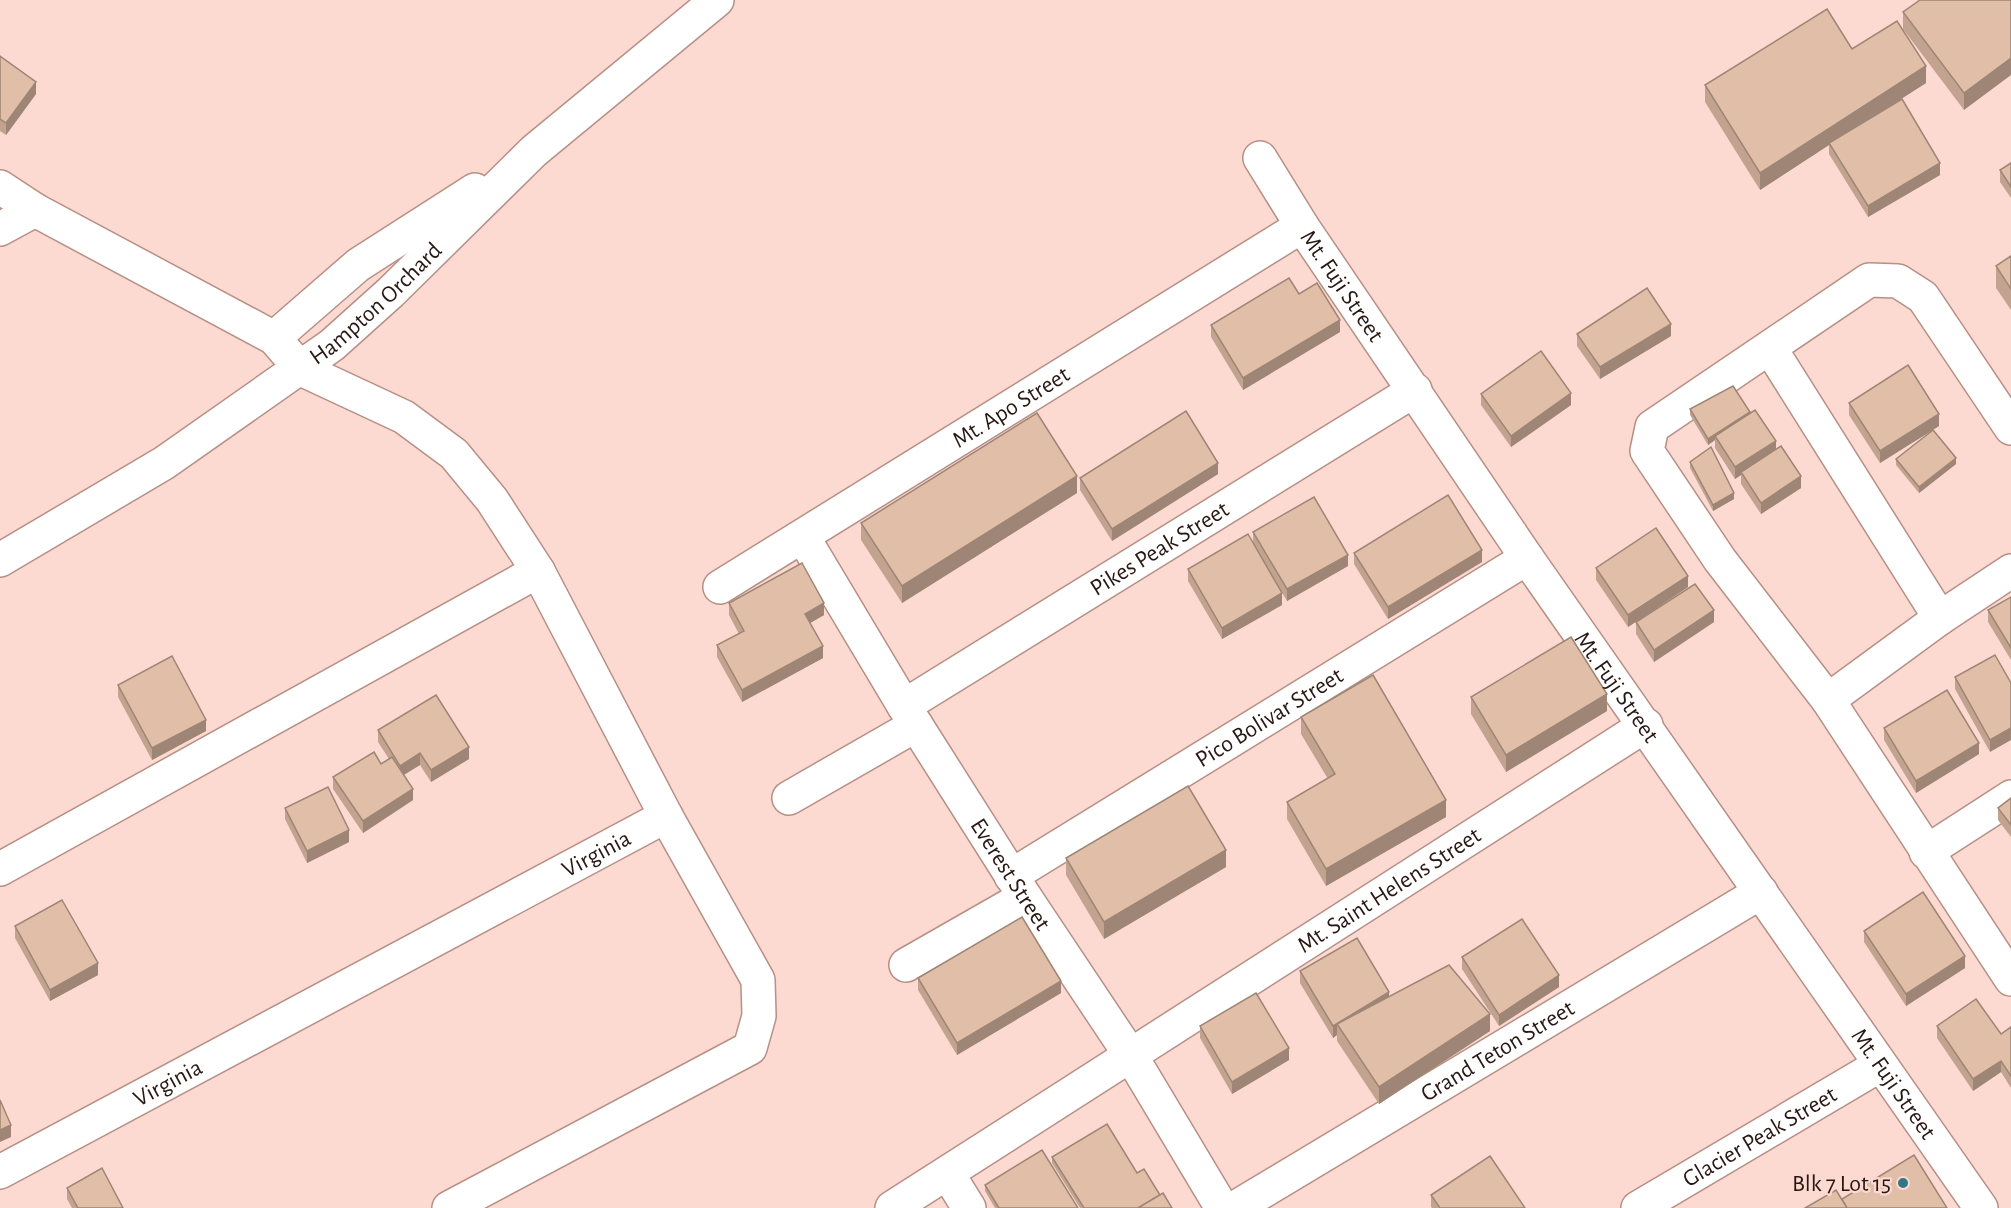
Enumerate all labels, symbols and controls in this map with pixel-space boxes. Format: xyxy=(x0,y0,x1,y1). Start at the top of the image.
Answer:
street label: Mt. Fuji Street xyxy=(1295,226,1388,347)
street label: Hampton Orchard xyxy=(306,238,447,370)
street label: Mt. Apo Street xyxy=(948,362,1074,453)
street label: Pikes Peak Street xyxy=(1086,497,1233,601)
street label: Mt. Fuji Street xyxy=(1569,628,1663,747)
street label: Pico Bolivar Street xyxy=(1191,663,1348,772)
street label: Everest Street xyxy=(965,814,1055,935)
street label: Mt. Saint Helens Street xyxy=(1293,823,1486,958)
street label: Virginia xyxy=(558,826,635,882)
street label: Grand Teton Street xyxy=(1417,996,1579,1106)
street label: Mt. Fuji Street xyxy=(1846,1024,1940,1144)
street label: Virginia xyxy=(130,1055,206,1111)
street label: Glacier Peak Street xyxy=(1679,1082,1841,1192)
place label: Blk 7 Lot 15 xyxy=(1792,1172,1891,1196)
marker: Blk 7 Lot 15 xyxy=(1896,1176,1910,1190)

